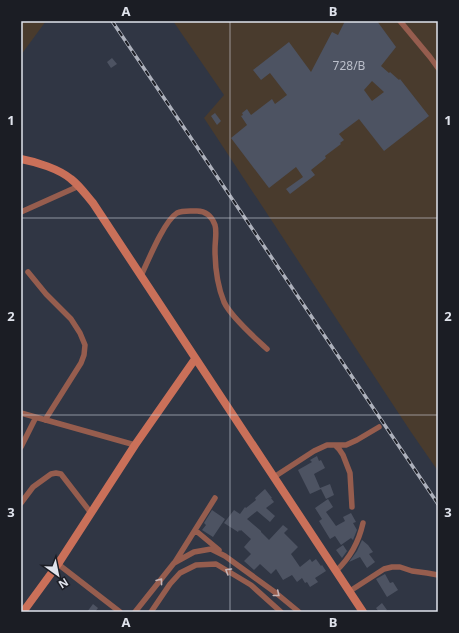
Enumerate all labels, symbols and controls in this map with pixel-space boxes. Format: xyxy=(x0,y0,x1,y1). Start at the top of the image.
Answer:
text: A xyxy=(122,2,131,20)
text: B xyxy=(329,2,337,20)
house number: 728/B xyxy=(333,57,366,74)
text: 1 xyxy=(7,111,15,129)
text: 1 xyxy=(444,111,452,129)
text: 2 xyxy=(7,307,15,325)
text: 2 xyxy=(444,307,452,325)
text: 3 xyxy=(7,503,15,521)
text: 3 xyxy=(444,503,452,521)
north arrow xyxy=(38,555,78,595)
one-way arrow xyxy=(225,569,232,576)
text: N xyxy=(56,575,72,593)
one-way arrow xyxy=(155,579,162,586)
one-way arrow xyxy=(273,589,280,596)
text: A xyxy=(122,613,131,631)
text: B xyxy=(329,613,337,631)

